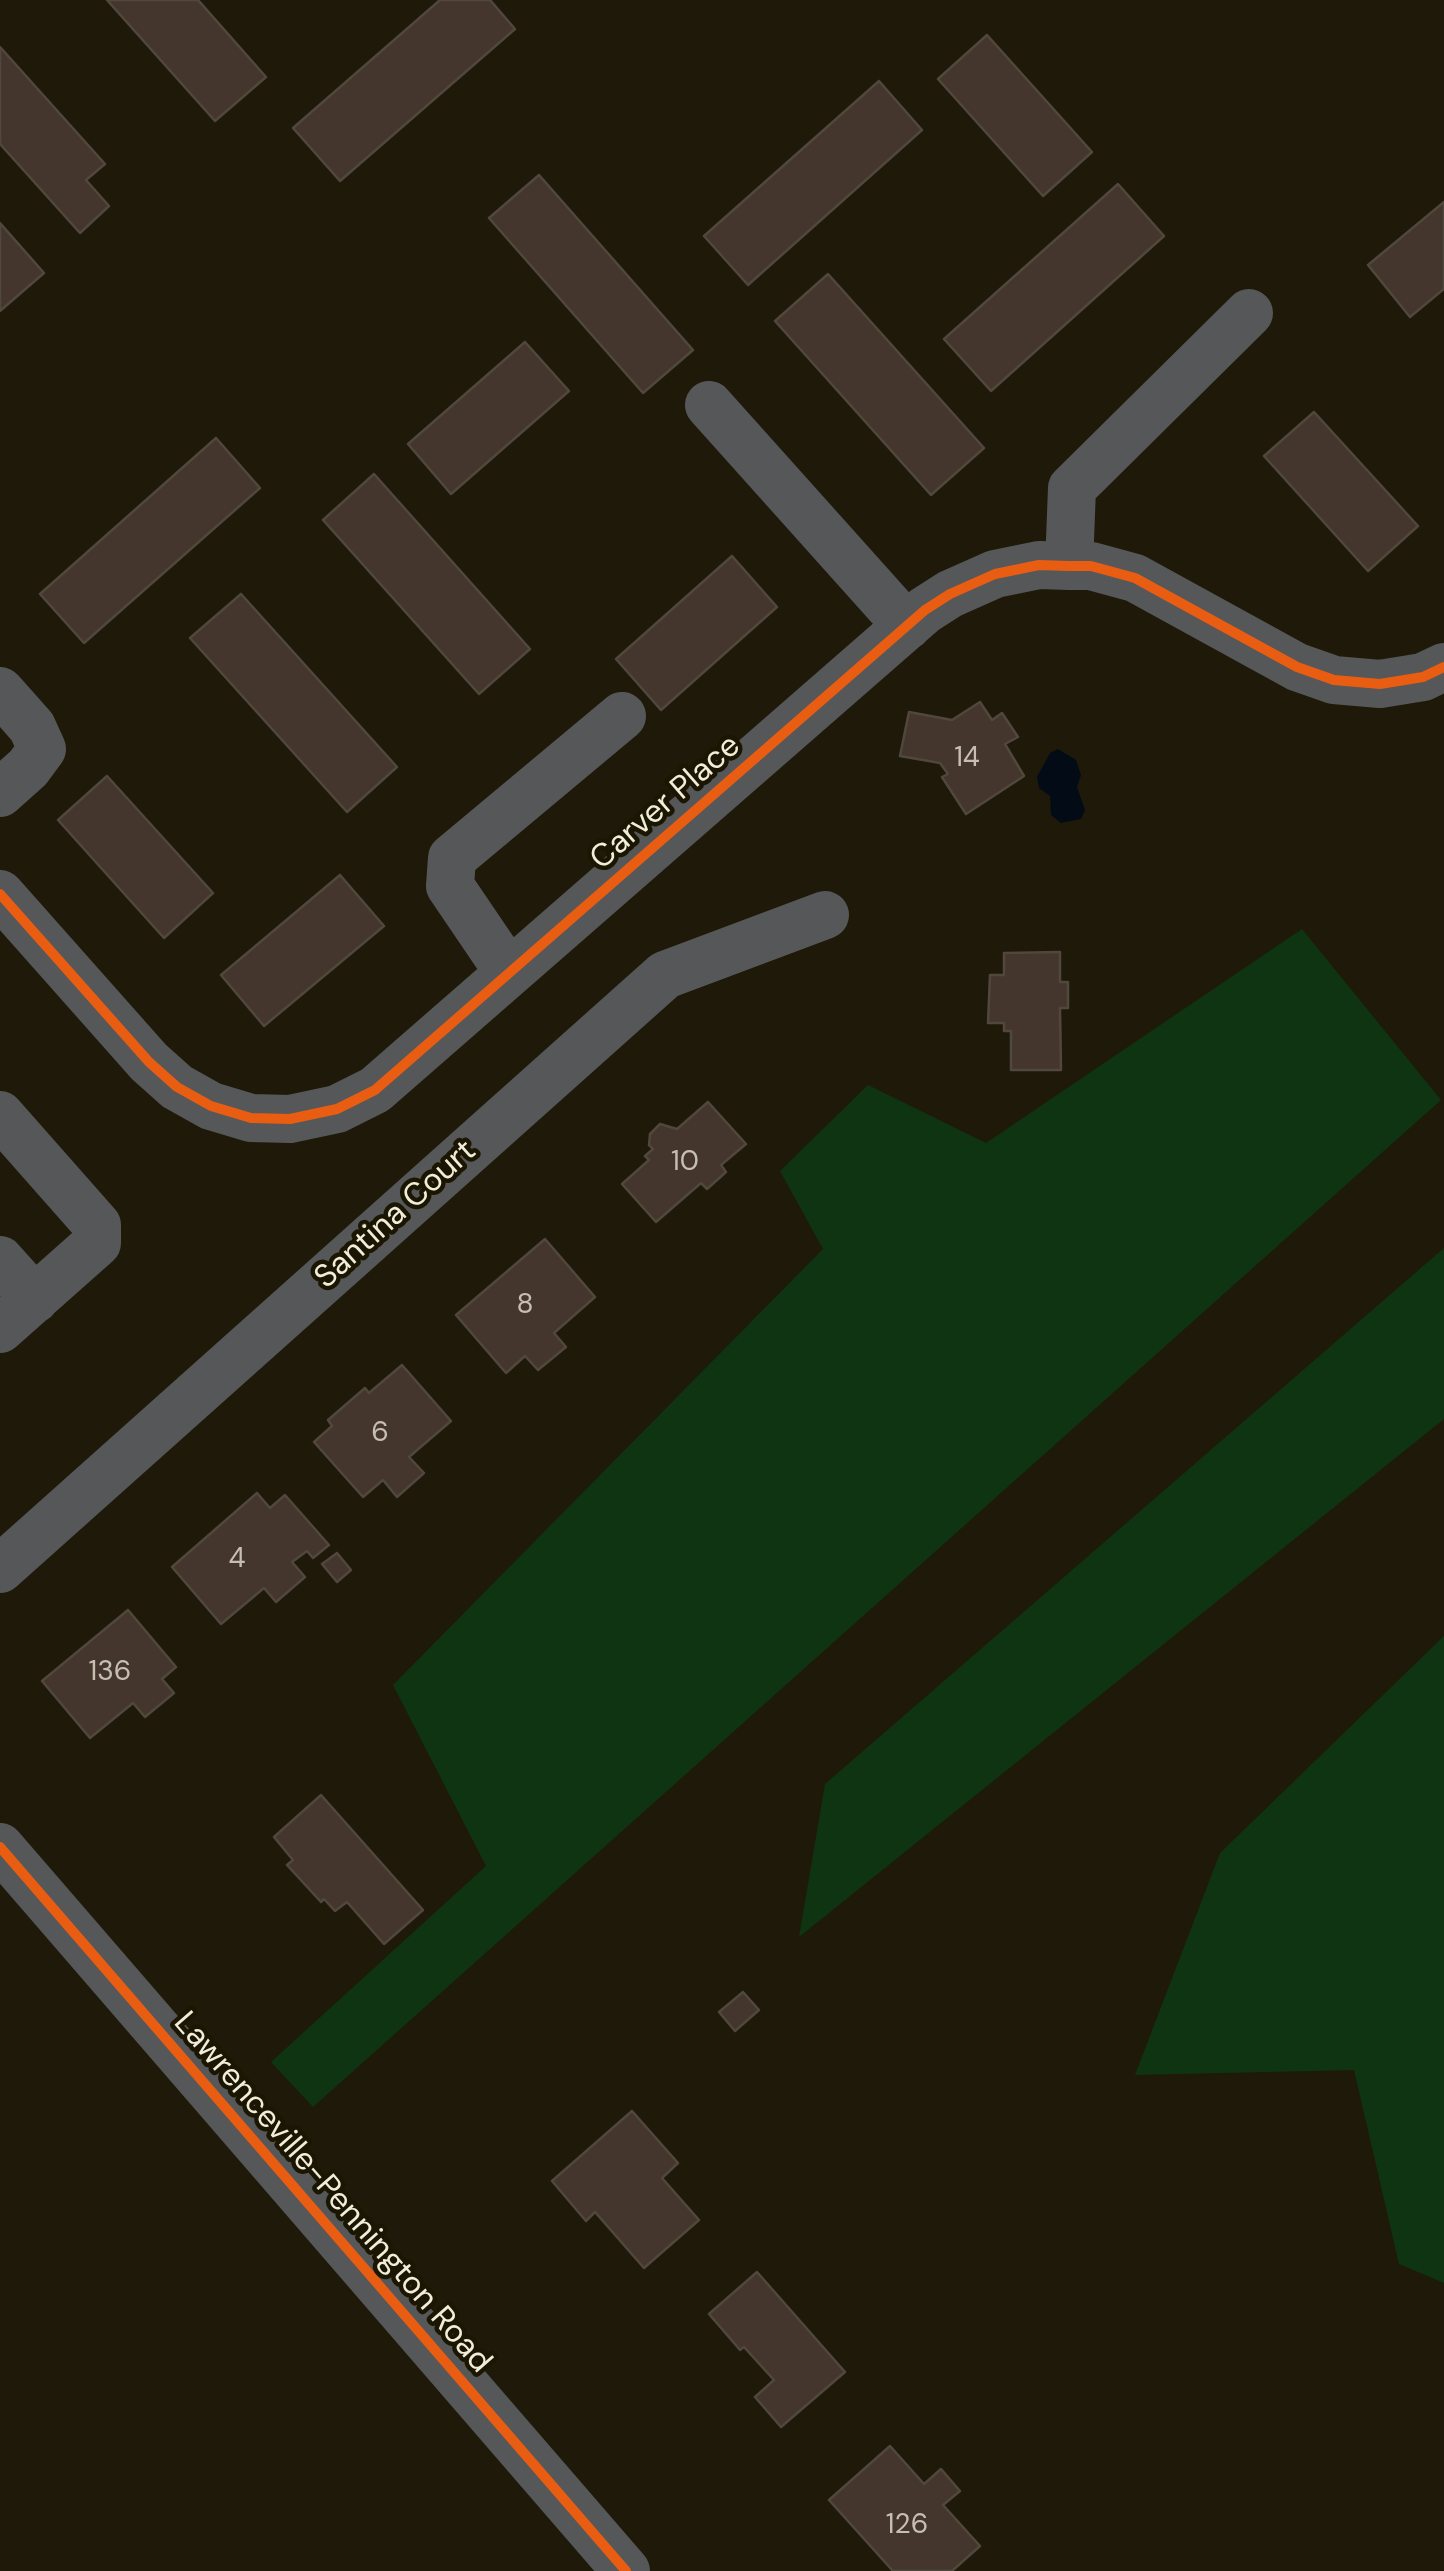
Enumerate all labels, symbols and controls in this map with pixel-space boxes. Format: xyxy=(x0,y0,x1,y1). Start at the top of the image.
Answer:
street label: Carver Place xyxy=(583,727,749,879)
house number: 14 xyxy=(954,742,980,776)
street label: Santina Court xyxy=(308,1133,484,1297)
house number: 10 xyxy=(671,1146,699,1180)
house number: 8 xyxy=(516,1289,534,1323)
house number: 6 xyxy=(371,1417,389,1451)
house number: 4 xyxy=(229,1543,245,1577)
house number: 136 xyxy=(89,1656,131,1690)
street label: Lawrenceville-Pennington Road xyxy=(165,2005,499,2381)
house number: 126 xyxy=(886,2509,928,2543)

